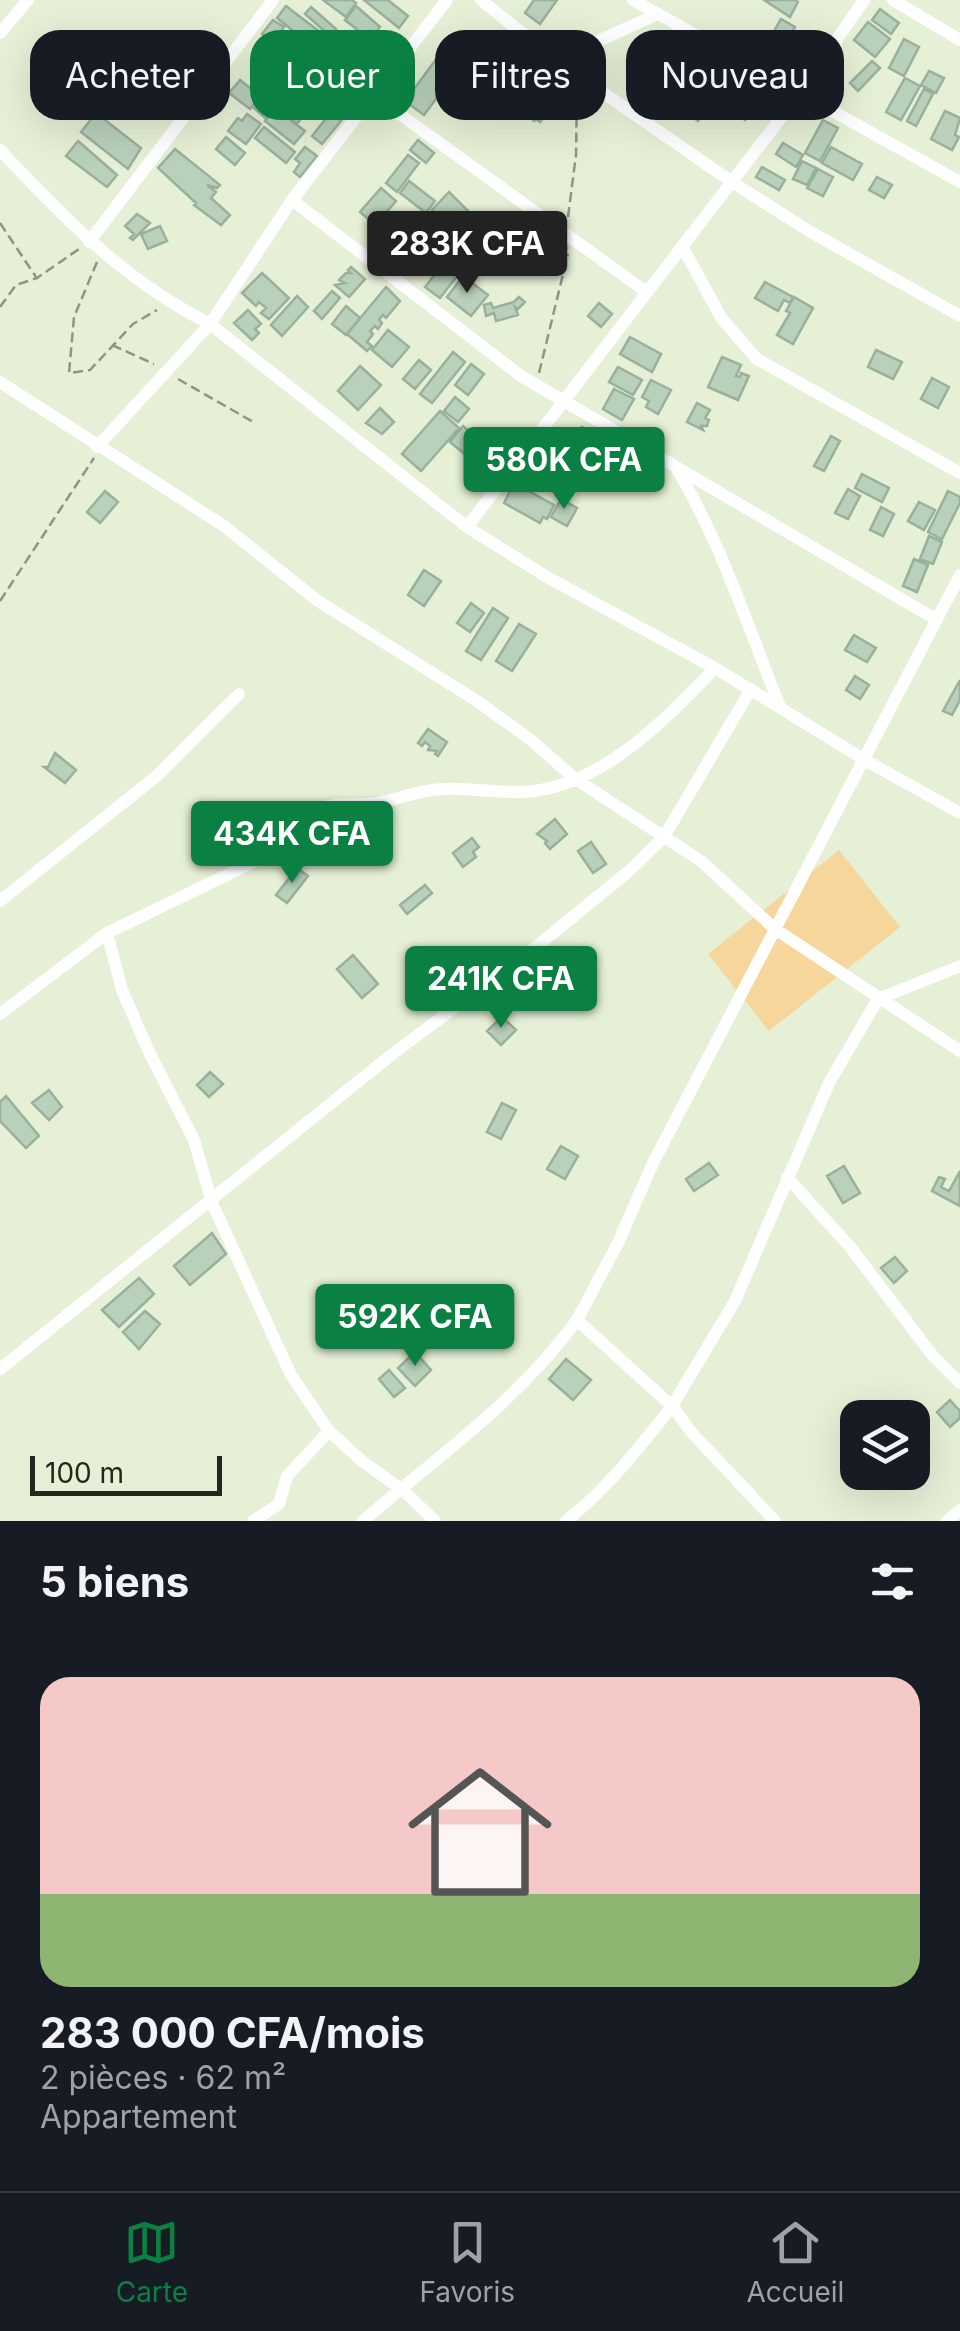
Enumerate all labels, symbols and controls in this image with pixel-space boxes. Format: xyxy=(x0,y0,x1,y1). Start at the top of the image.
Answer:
chip: Acheter xyxy=(30,30,230,120)
chip: Louer xyxy=(250,30,415,120)
chip: Filtres xyxy=(435,30,606,120)
chip: Nouveau xyxy=(626,30,844,120)
pin: 283K CFA xyxy=(364,211,570,296)
text: 283K CFA xyxy=(389,224,545,263)
pin: 580K CFA xyxy=(461,427,667,512)
text: 580K CFA xyxy=(486,440,642,479)
pin: 434K CFA xyxy=(189,801,395,886)
text: 434K CFA xyxy=(213,814,371,853)
pin: 241K CFA xyxy=(398,946,604,1031)
text: 241K CFA xyxy=(427,959,575,998)
pin: 592K CFA xyxy=(312,1284,518,1369)
text: 592K CFA xyxy=(337,1297,493,1336)
map controls xyxy=(840,1400,930,1490)
button: layers xyxy=(840,1400,930,1490)
scale bar xyxy=(30,1451,222,1496)
text: 100 m xyxy=(45,1456,124,1490)
icon: filters xyxy=(865,1554,920,1609)
text: 5 biens xyxy=(40,1556,189,1607)
icon: home xyxy=(390,1742,570,1922)
text: 283 000 CFA/mois xyxy=(40,2007,425,2058)
text: 2 pièces · 62 m² xyxy=(40,2058,286,2097)
text: Appartement xyxy=(40,2097,237,2136)
tab: Carte xyxy=(116,2215,188,2309)
tab: Favoris xyxy=(419,2215,515,2309)
tab: Accueil xyxy=(747,2215,844,2309)

